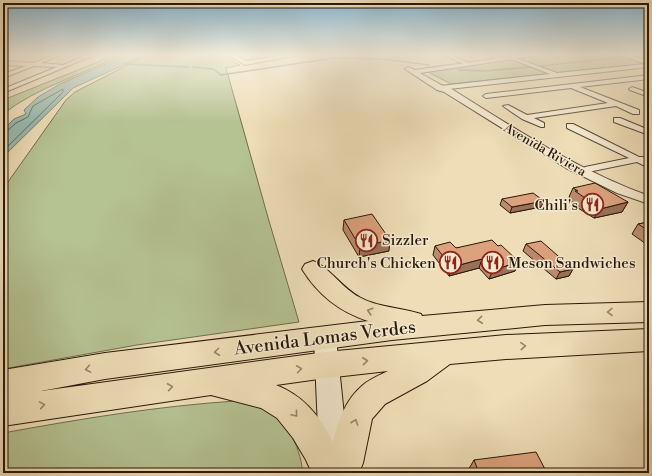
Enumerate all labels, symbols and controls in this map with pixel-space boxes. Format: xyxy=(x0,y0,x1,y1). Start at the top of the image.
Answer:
street label: Avenida Riviera xyxy=(500,119,589,180)
restaurant icon: Chili's xyxy=(580,192,606,218)
place label: Chili's xyxy=(534,196,578,215)
restaurant icon: Sizzler xyxy=(353,227,379,253)
place label: Sizzler xyxy=(382,231,429,250)
restaurant icon: Church's Chicken xyxy=(438,250,464,276)
restaurant icon: Meson Sandwiches xyxy=(479,250,505,276)
place label: Church's Chicken xyxy=(316,254,436,273)
place label: Meson Sandwiches xyxy=(508,254,636,273)
one-way arrow xyxy=(367,308,374,316)
one-way arrow xyxy=(607,308,613,316)
street label: Avenida Lomas Verdes xyxy=(232,315,417,361)
one-way arrow xyxy=(477,315,483,324)
one-way arrow xyxy=(520,342,526,350)
one-way arrow xyxy=(214,347,220,356)
one-way arrow xyxy=(362,357,368,366)
one-way arrow xyxy=(85,364,91,373)
one-way arrow xyxy=(296,365,302,374)
one-way arrow xyxy=(167,383,173,392)
one-way arrow xyxy=(38,401,45,410)
one-way arrow xyxy=(290,410,297,417)
one-way arrow xyxy=(350,419,359,426)

